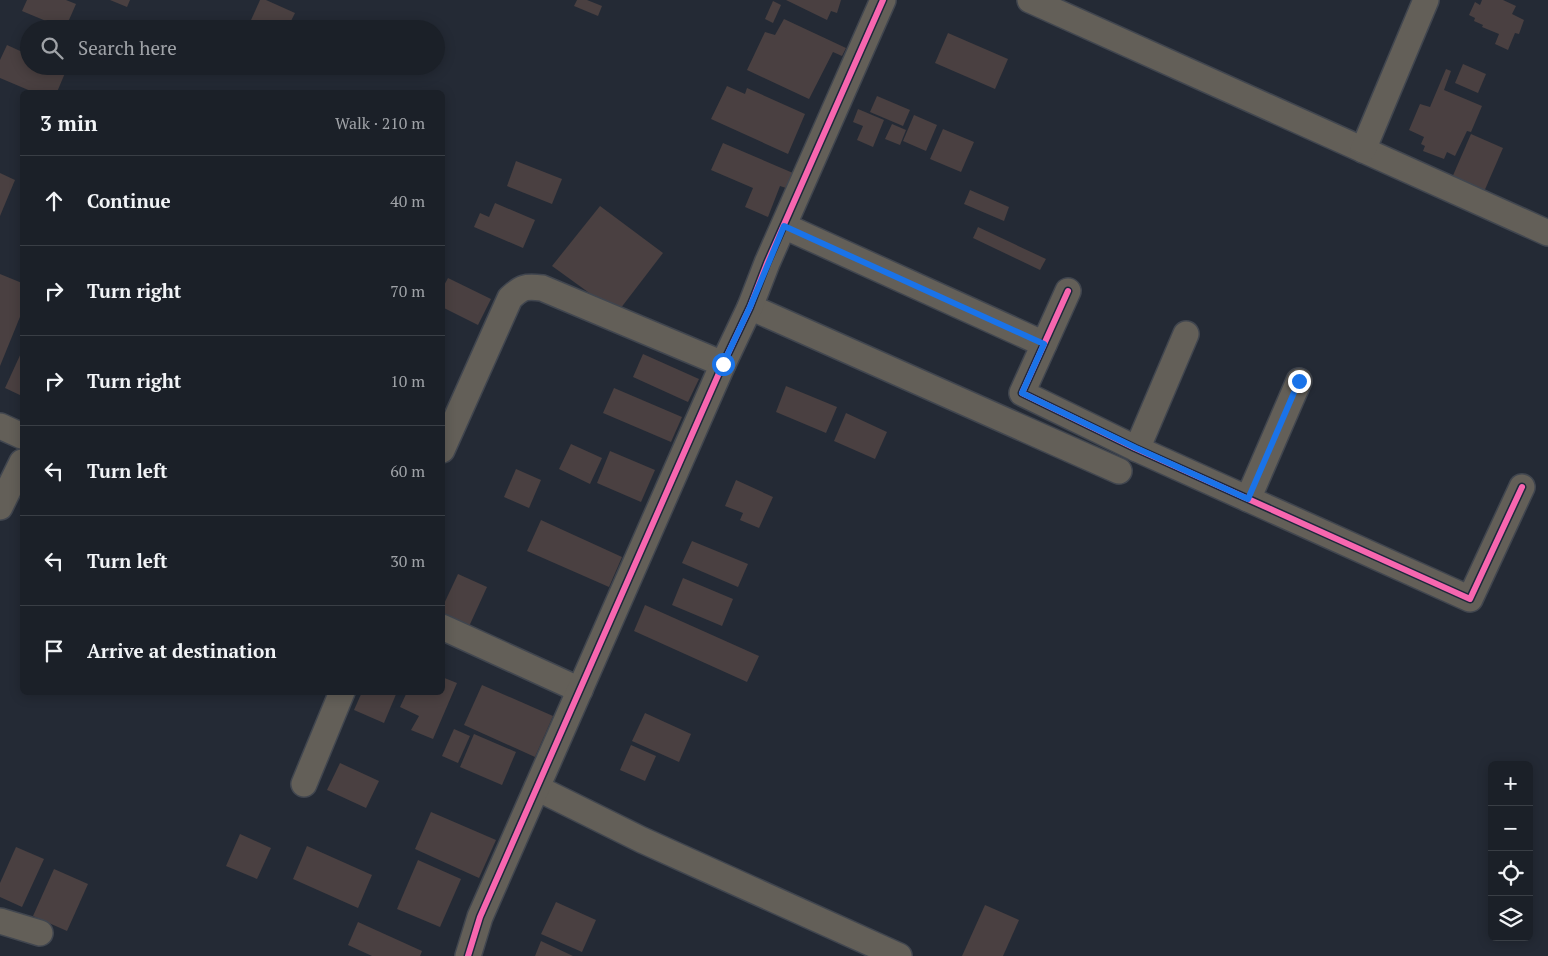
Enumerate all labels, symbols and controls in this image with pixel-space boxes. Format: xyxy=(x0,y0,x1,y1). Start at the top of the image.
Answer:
search box xyxy=(20,20,445,75)
icon: search xyxy=(38,34,66,62)
text: Search here xyxy=(78,35,177,60)
text: 3 min xyxy=(40,109,97,137)
text: Walk · 210 m xyxy=(335,112,425,134)
icon: ahead xyxy=(40,187,68,215)
text: Continue xyxy=(87,188,171,213)
text: 40 m xyxy=(390,190,425,212)
icon: right xyxy=(40,277,68,305)
text: Turn right xyxy=(87,278,181,303)
text: 70 m xyxy=(390,280,425,302)
route start xyxy=(712,353,735,376)
icon: right xyxy=(40,367,68,395)
text: Turn right xyxy=(87,368,181,393)
text: 10 m xyxy=(390,370,425,392)
route end xyxy=(1288,370,1311,393)
icon: left xyxy=(40,457,68,485)
text: Turn left xyxy=(87,458,168,483)
text: 60 m xyxy=(390,460,425,482)
icon: left xyxy=(40,547,68,575)
text: Turn left xyxy=(87,548,168,573)
text: 30 m xyxy=(390,550,425,572)
icon: arrive xyxy=(40,637,68,665)
text: Arrive at destination xyxy=(87,638,276,663)
map controls xyxy=(1488,761,1533,941)
button: + xyxy=(1488,761,1533,806)
button: − xyxy=(1488,806,1533,851)
button: locate xyxy=(1488,851,1533,896)
button: layers xyxy=(1488,896,1533,941)

